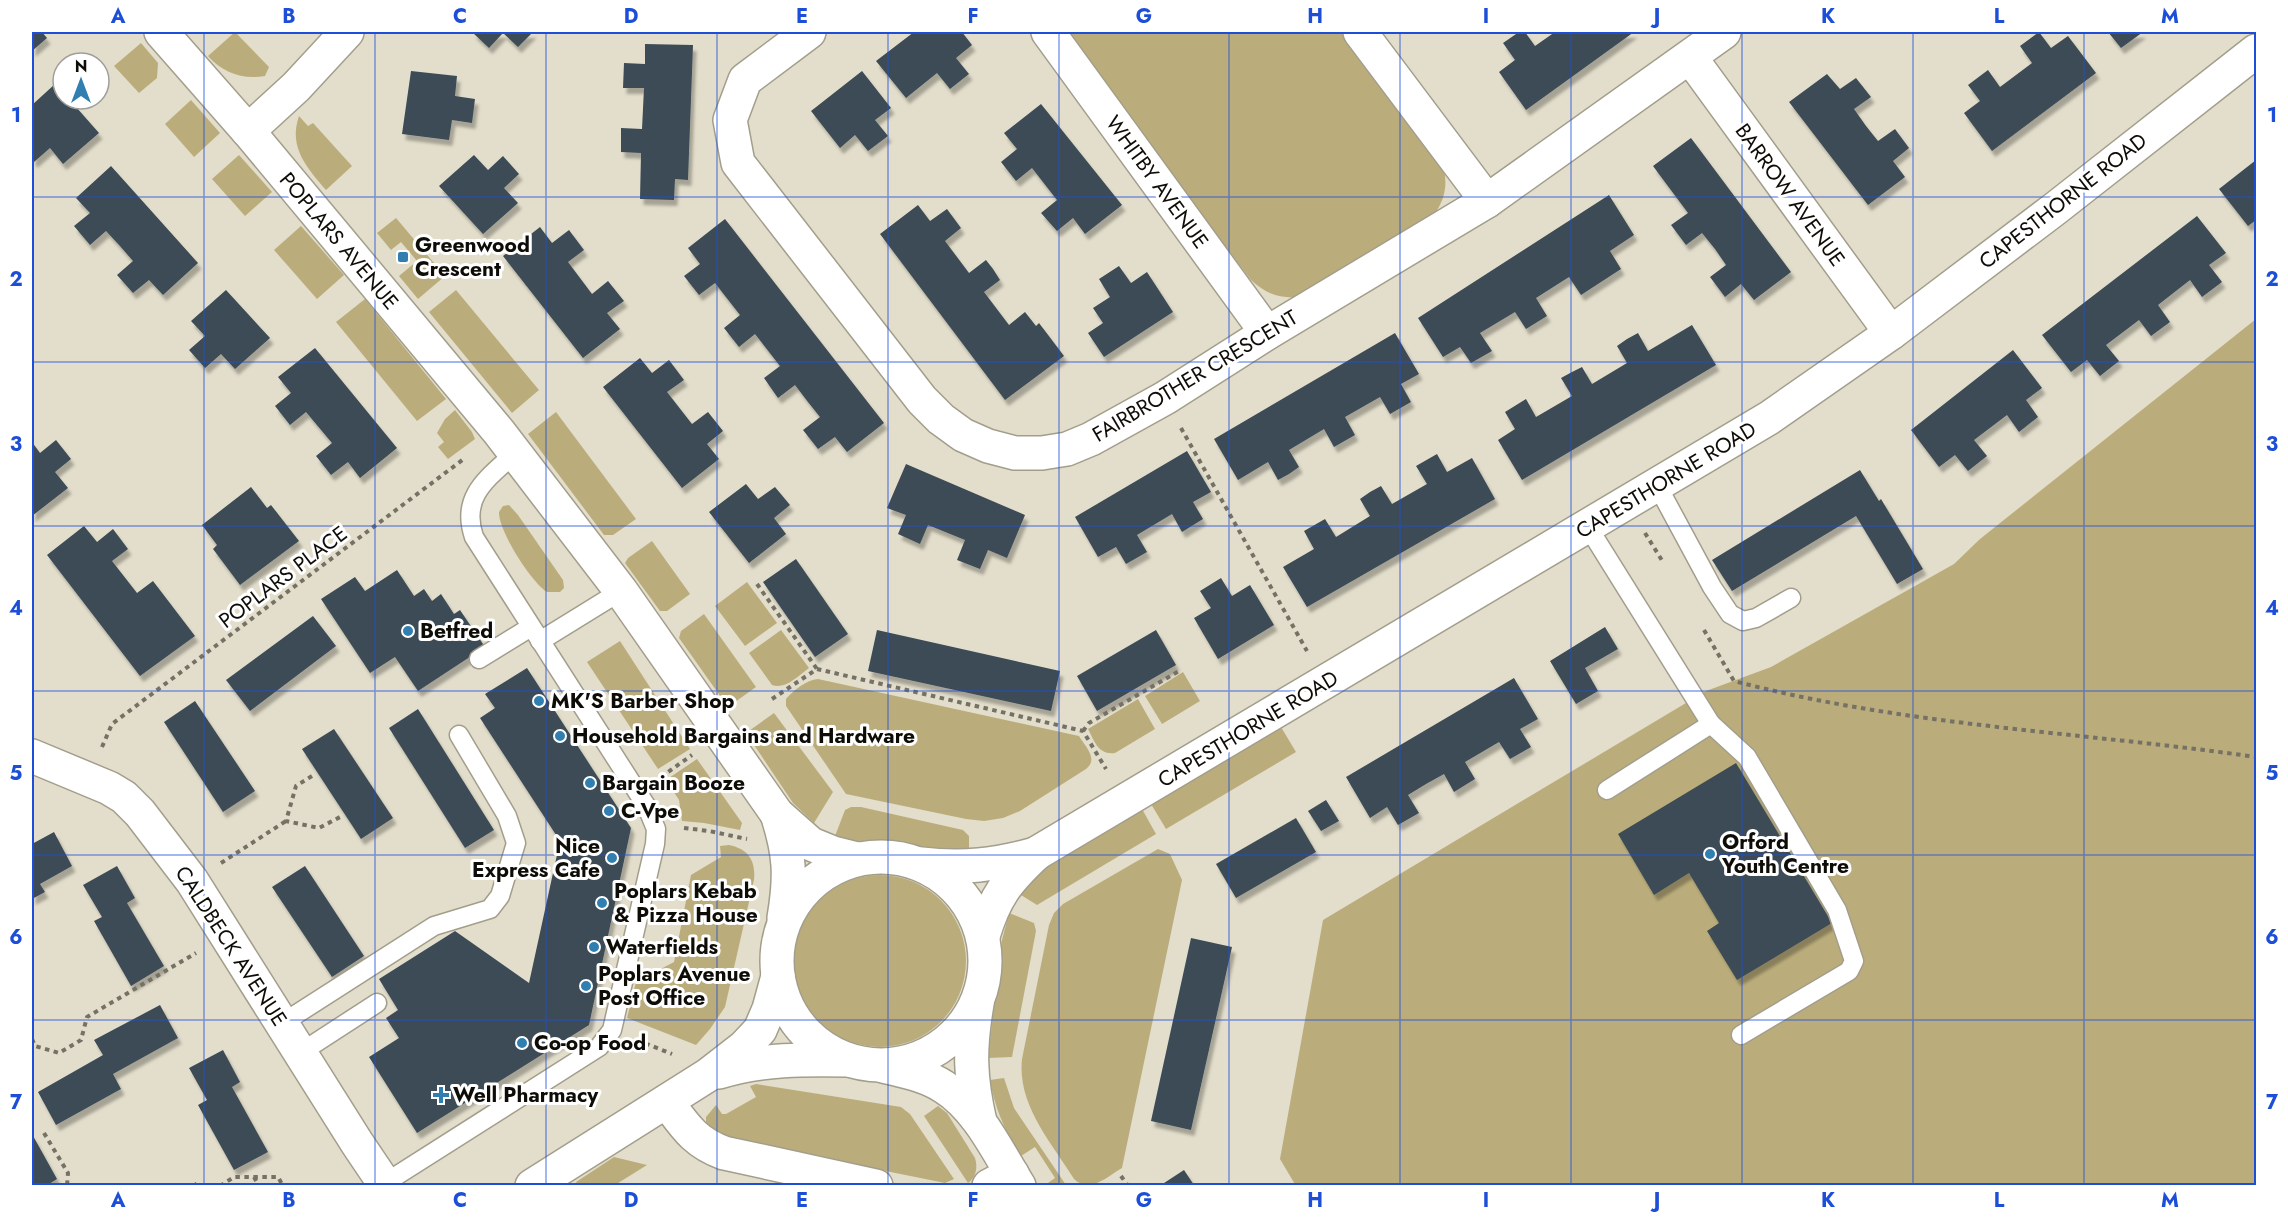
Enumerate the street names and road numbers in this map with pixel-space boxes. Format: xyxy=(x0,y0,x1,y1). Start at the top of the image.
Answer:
street label: WHITBY AVENUE xyxy=(1098,109,1216,255)
street label: BARROW AVENUE xyxy=(1728,117,1852,273)
street label: CAPESTHORNE ROAD xyxy=(1973,126,2153,276)
street label: POPLARS AVENUE xyxy=(272,166,406,316)
street label: FAIRBROTHER CRESCENT xyxy=(1087,303,1304,449)
street label: CAPESTHORNE ROAD xyxy=(1570,414,1762,546)
street label: POPLARS PLACE xyxy=(213,519,353,635)
street label: CAPESTHORNE ROAD xyxy=(1152,663,1344,795)
street label: CALDBECK AVENUE xyxy=(168,860,294,1032)

